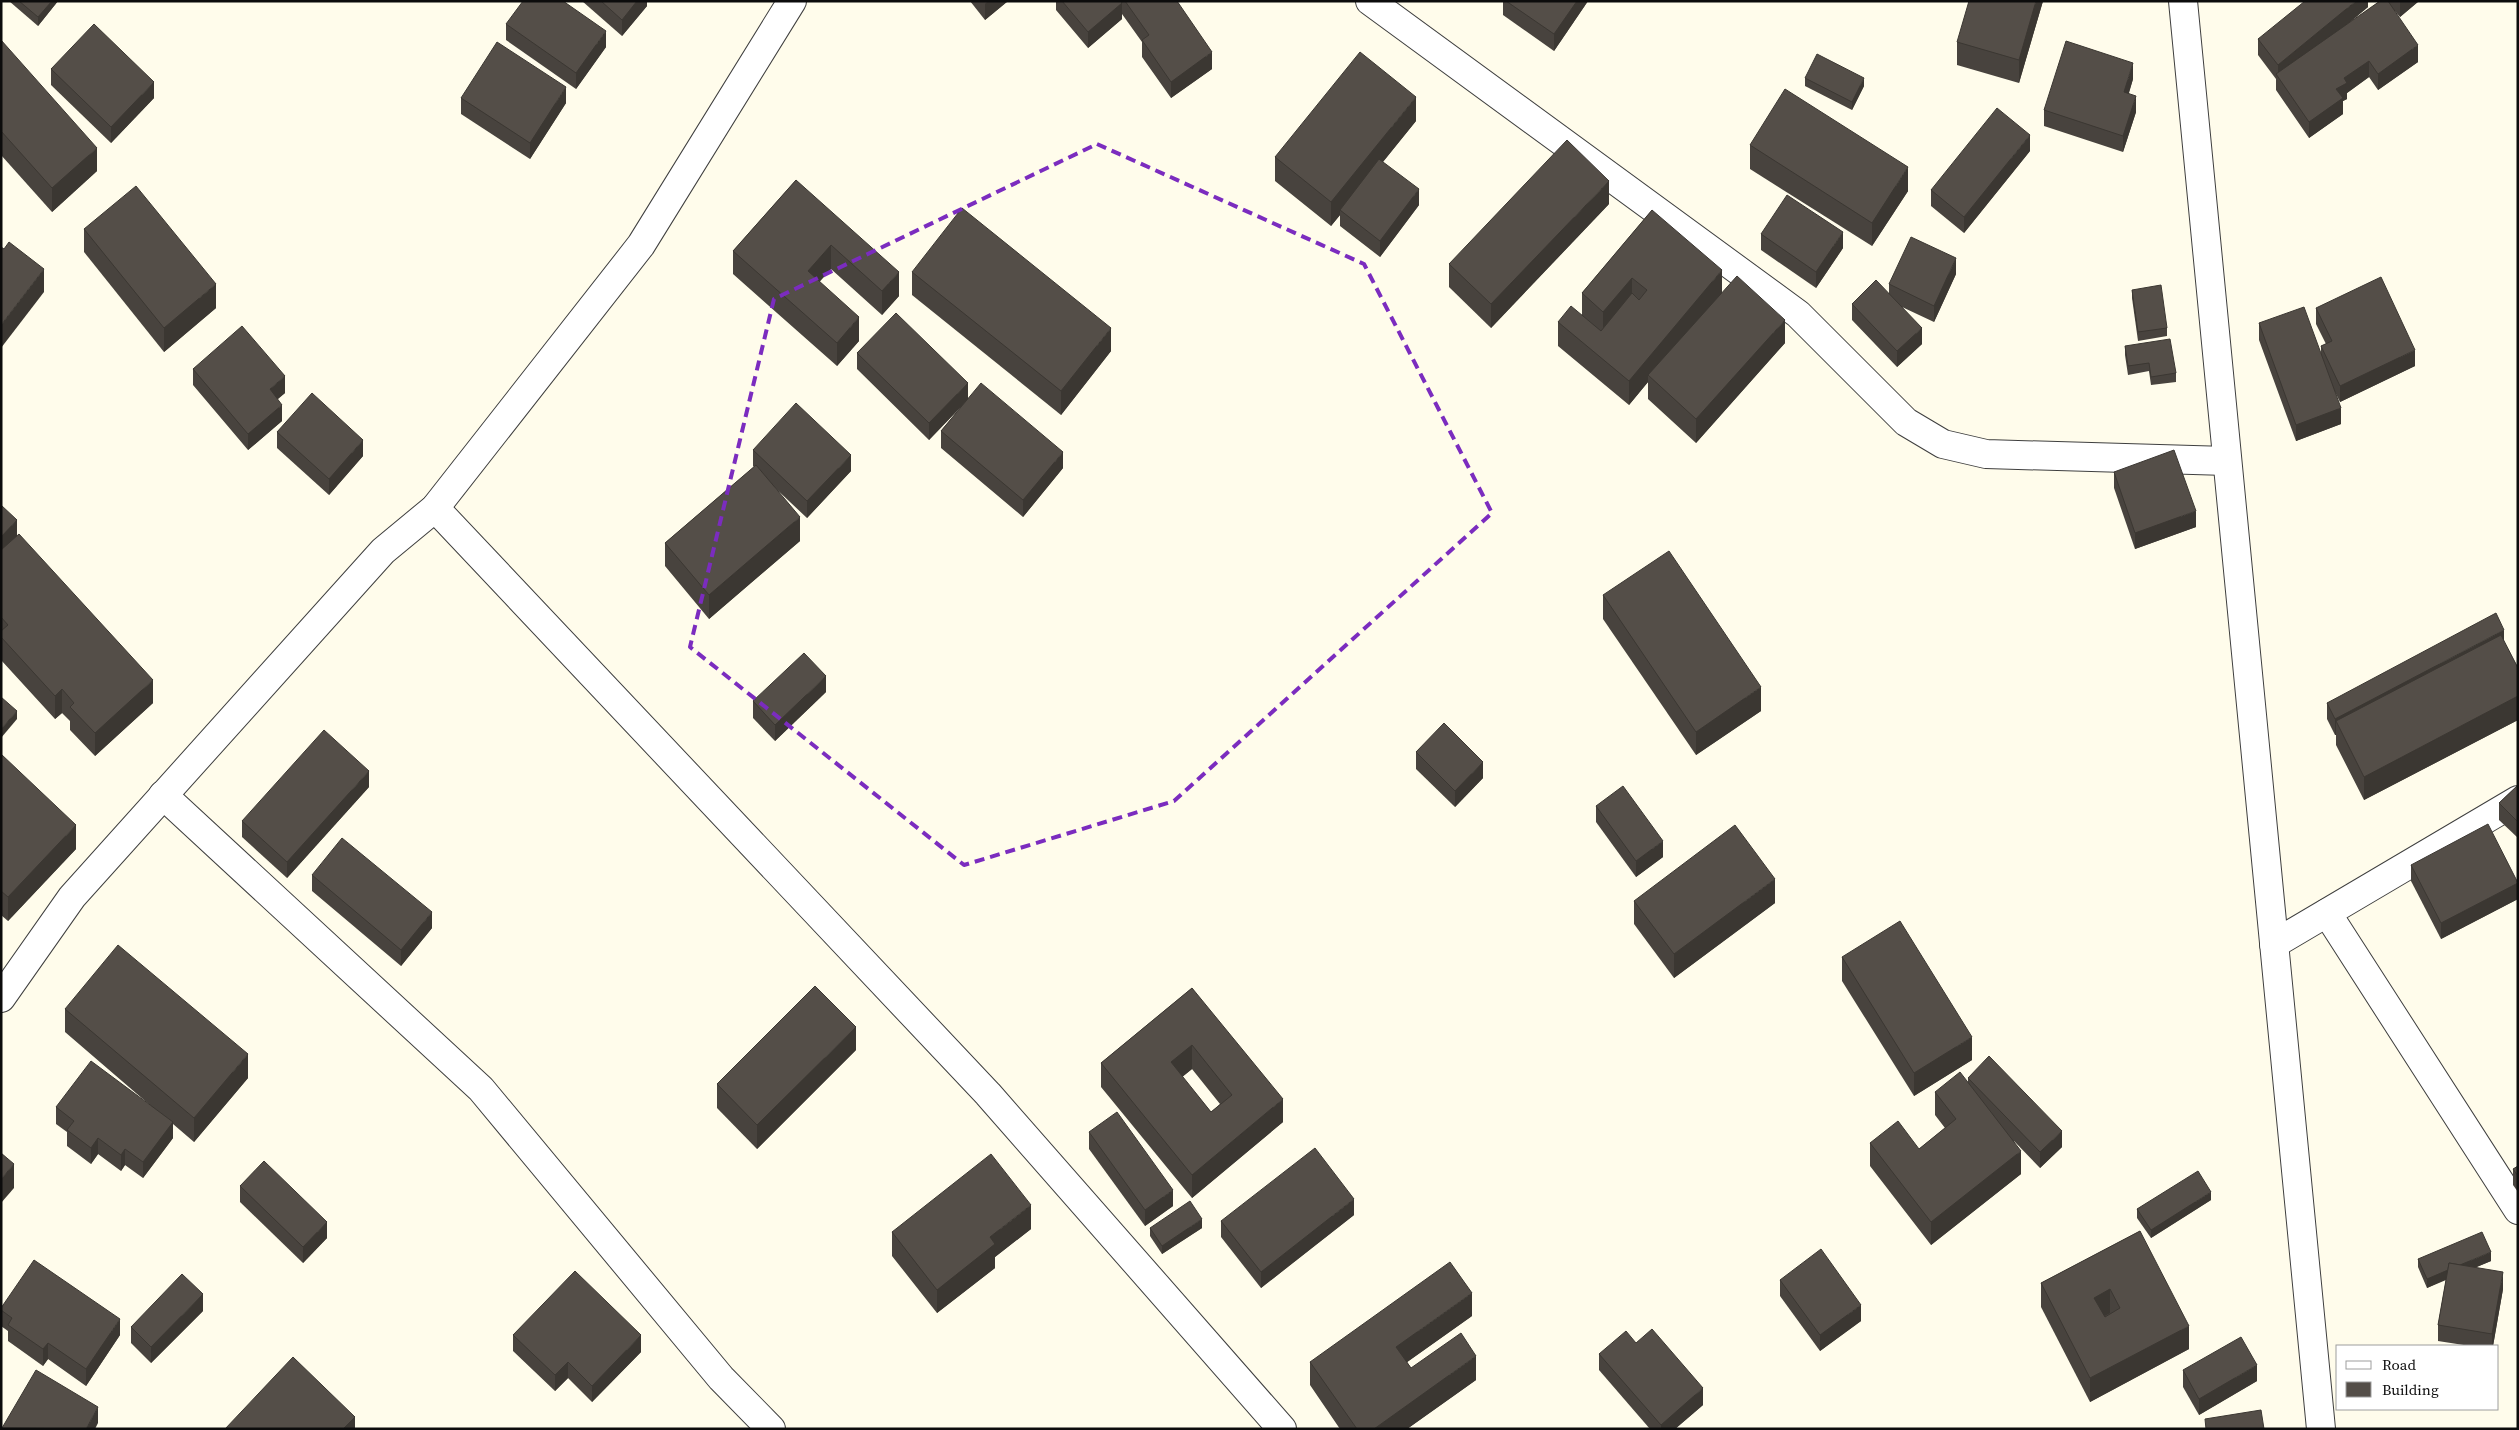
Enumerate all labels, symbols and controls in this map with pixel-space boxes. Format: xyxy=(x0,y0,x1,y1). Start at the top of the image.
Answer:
legend xyxy=(2336,1345,2499,1410)
text: Road xyxy=(2382,1354,2416,1375)
text: Building xyxy=(2382,1379,2439,1400)

